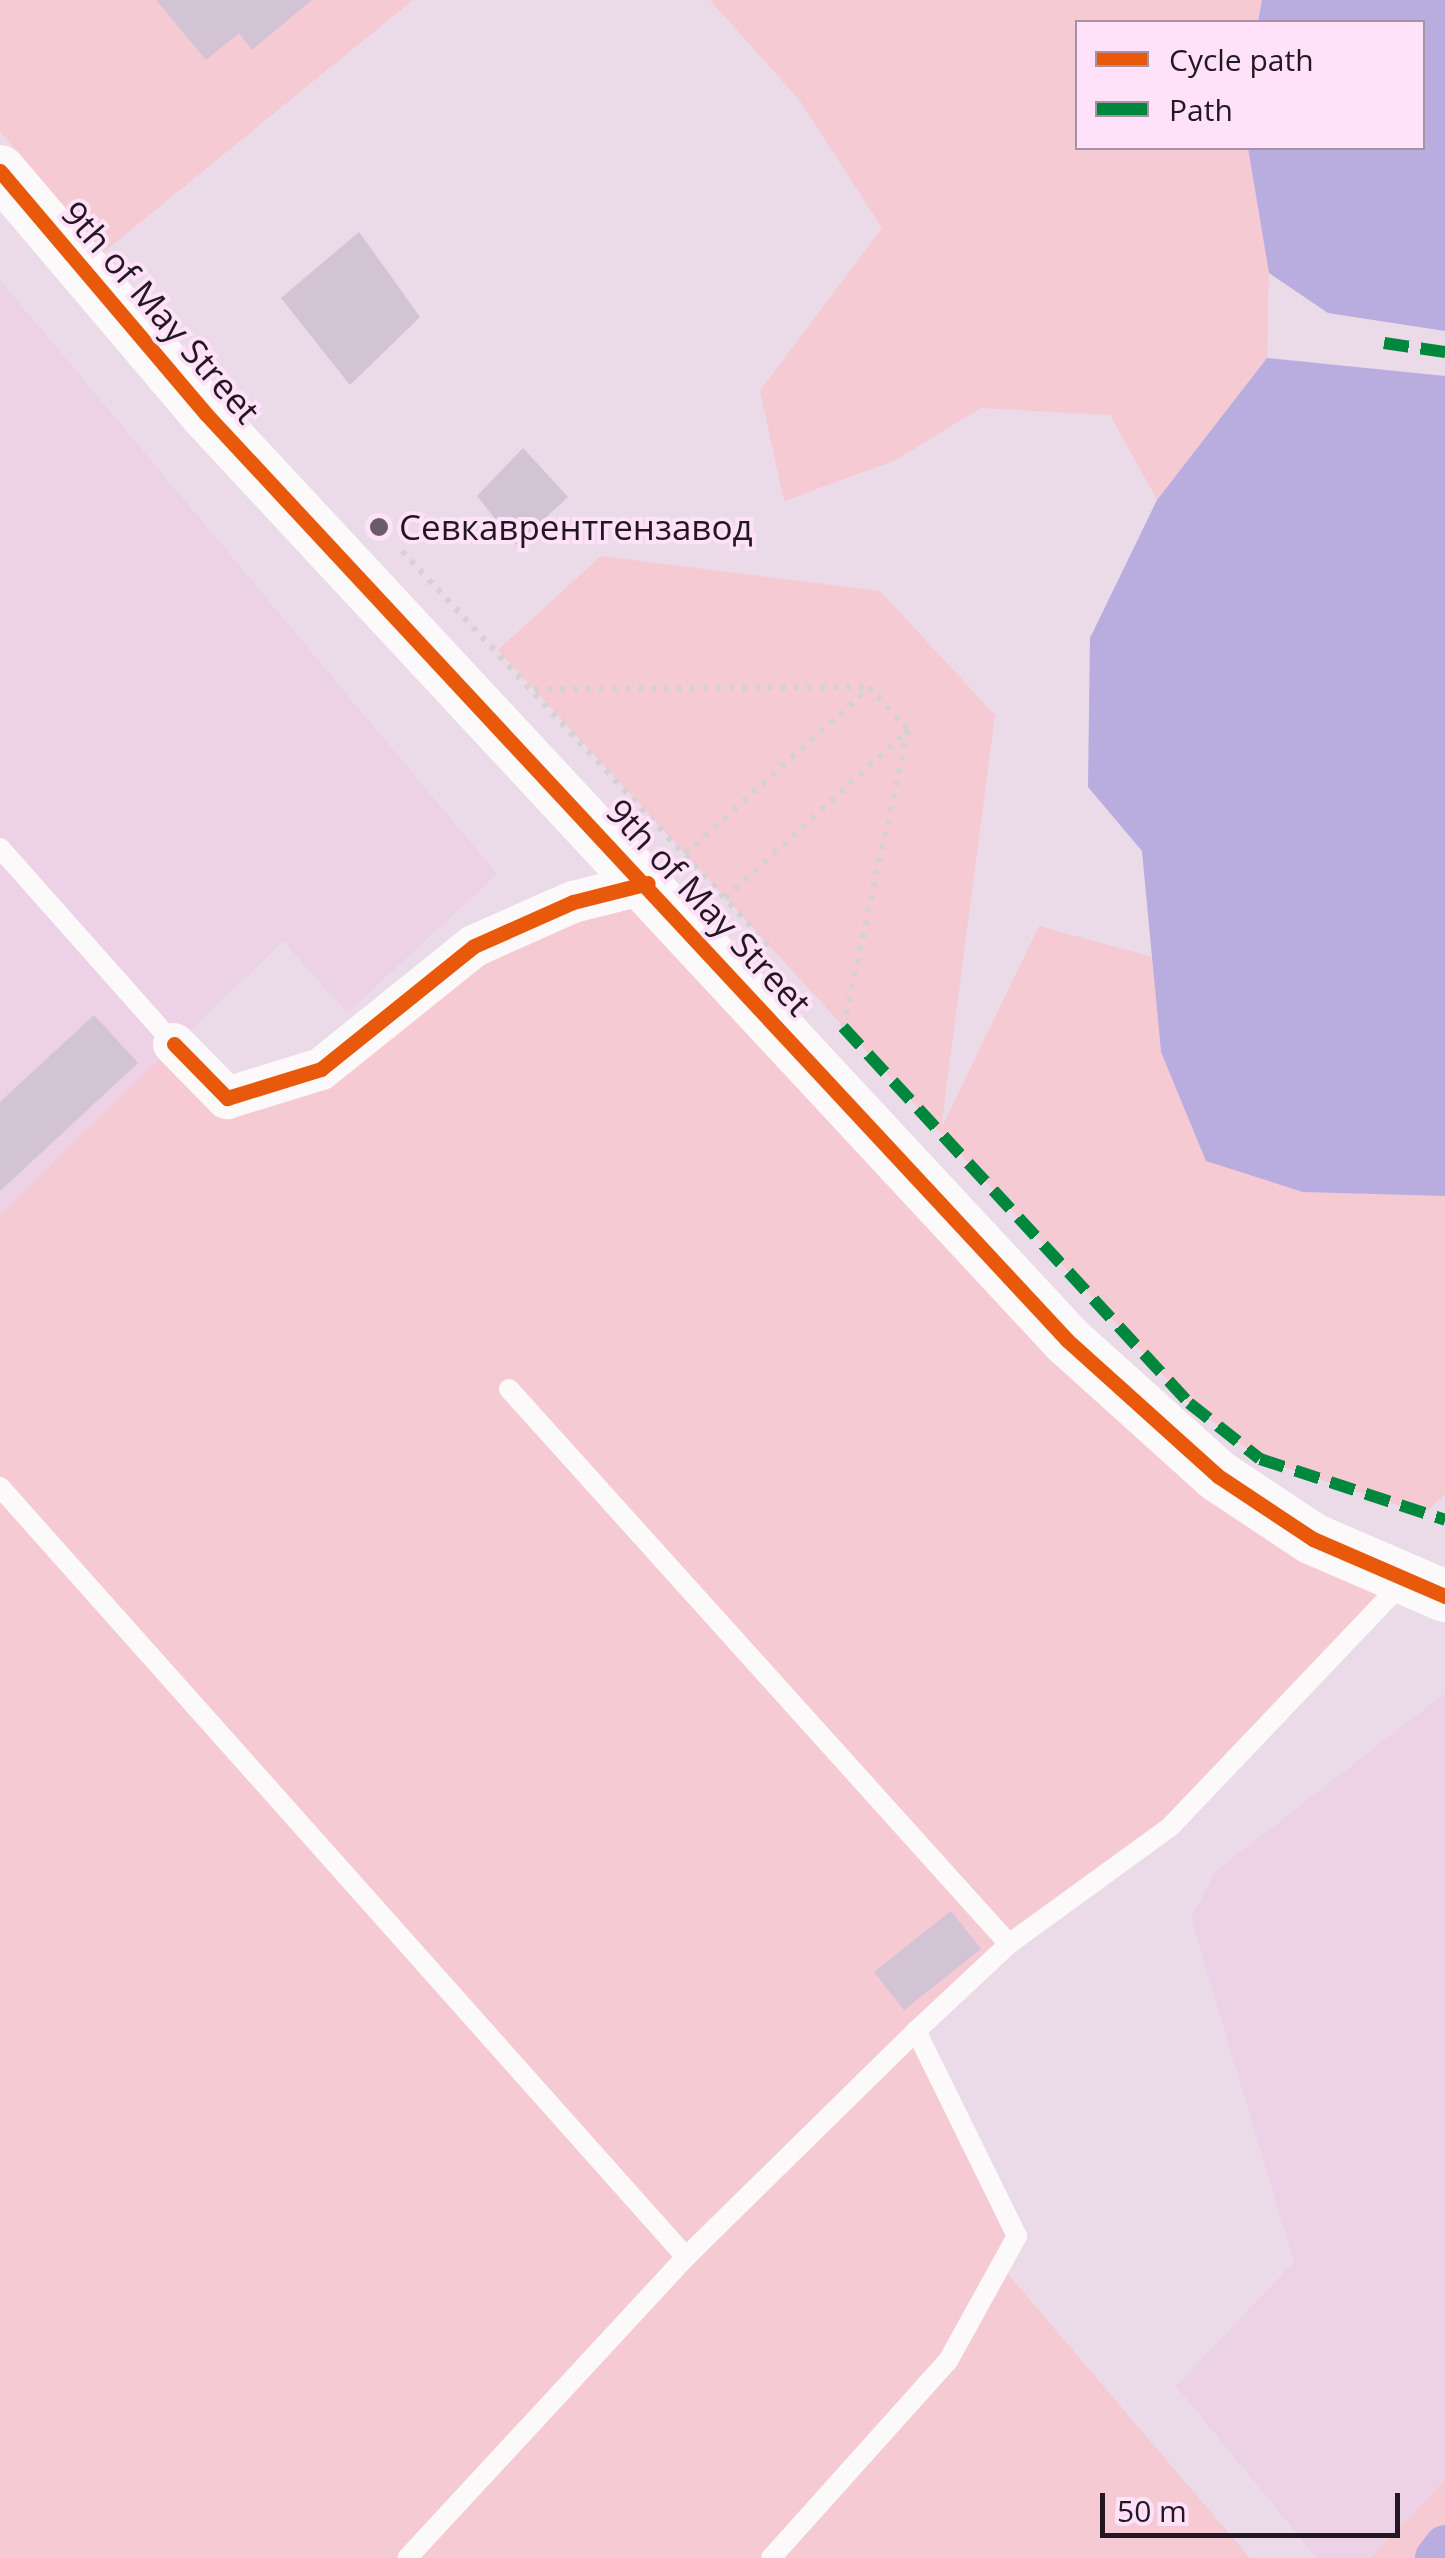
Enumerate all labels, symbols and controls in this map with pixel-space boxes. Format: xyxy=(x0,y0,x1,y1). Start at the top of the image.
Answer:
legend xyxy=(1075,20,1425,150)
text: Cycle path xyxy=(1169,39,1314,80)
text: Path xyxy=(1169,89,1233,130)
street label: 9th of May Street xyxy=(53,192,269,432)
place label: Севкаврентгензавод xyxy=(399,506,753,548)
marker: Севкаврентгензавод xyxy=(368,516,390,538)
street label: 9th of May Street xyxy=(598,790,820,1024)
scale bar xyxy=(1105,2473,1405,2535)
text: 50 m xyxy=(1117,2490,1187,2531)

